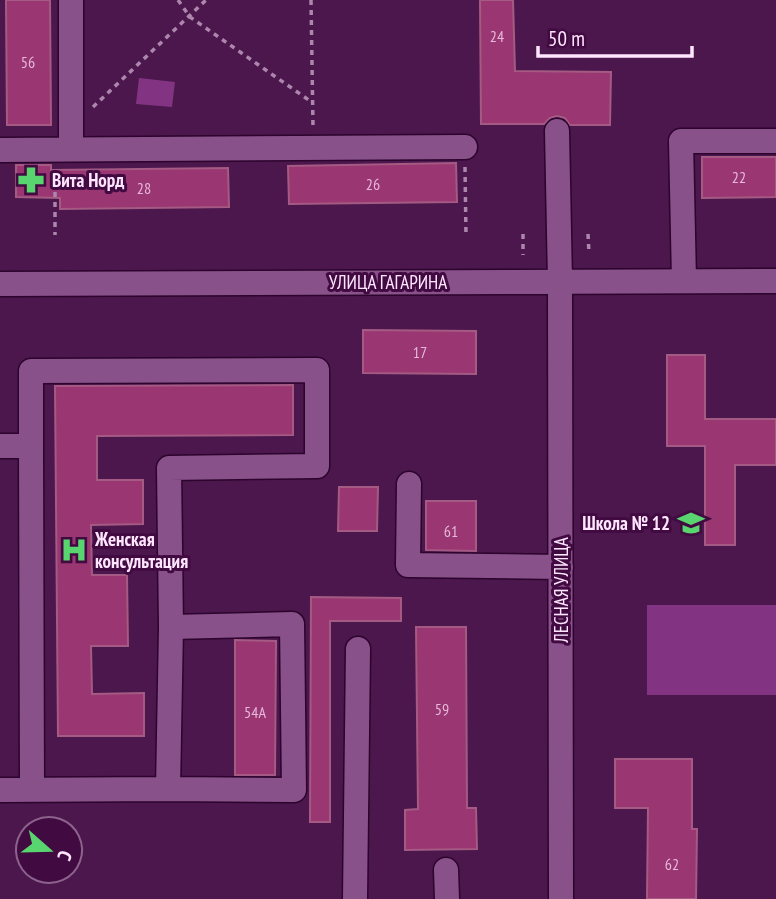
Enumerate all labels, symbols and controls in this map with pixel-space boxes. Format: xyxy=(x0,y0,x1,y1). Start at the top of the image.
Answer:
scale bar xyxy=(538,14,692,58)
text: 50 m xyxy=(548,25,585,52)
house number: 24 xyxy=(490,26,504,46)
house number: 56 xyxy=(21,52,35,72)
pharmacy icon: Вита Норд xyxy=(16,165,46,195)
house number: 22 xyxy=(732,167,746,187)
place label: Вита Норд xyxy=(52,168,124,192)
house number: 26 xyxy=(366,174,380,194)
house number: 28 xyxy=(137,178,151,198)
street label: УЛИЦА ГАГАРИНА xyxy=(329,270,447,294)
house number: 17 xyxy=(413,342,427,362)
school or university icon: Школа № 12 xyxy=(676,508,706,538)
place label: Школа № 12 xyxy=(582,511,670,535)
house number: 61 xyxy=(444,521,458,541)
place label: Женская консультация xyxy=(94,527,188,573)
hospital icon: Женская консультация xyxy=(59,535,89,565)
street label: ЛЕСНАЯ УЛИЦА xyxy=(549,537,573,644)
house number: 59 xyxy=(435,699,449,719)
house number: 54А xyxy=(244,702,266,722)
north arrow xyxy=(14,815,84,885)
text: С xyxy=(52,848,78,864)
house number: 62 xyxy=(665,854,679,874)

